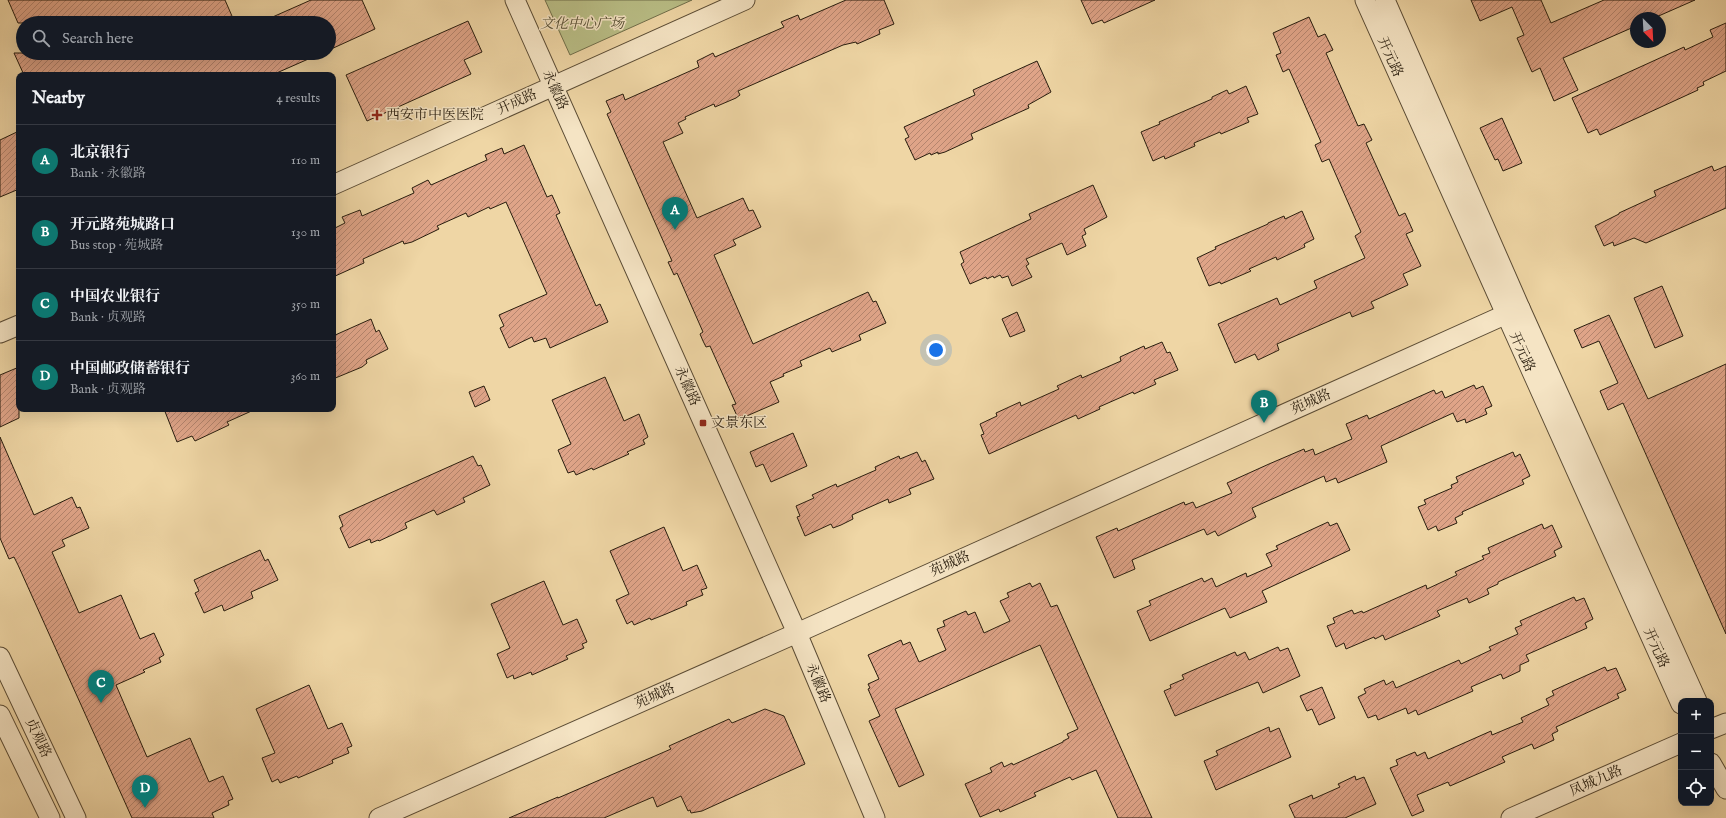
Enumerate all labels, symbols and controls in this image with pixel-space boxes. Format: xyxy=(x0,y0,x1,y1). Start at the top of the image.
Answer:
north arrow xyxy=(1630,12,1666,48)
park label: 文化中心广场 xyxy=(540,15,625,33)
search box xyxy=(16,16,336,60)
icon: search xyxy=(30,27,52,49)
text: Search here xyxy=(62,29,133,48)
street label: 开元路 xyxy=(1373,34,1407,80)
street label: 永徽路 xyxy=(538,67,572,113)
street label: 开成路 xyxy=(494,85,540,119)
text: Nearby xyxy=(32,88,85,109)
text: 4 results xyxy=(276,90,320,107)
place label: 西安市中医医院 xyxy=(386,106,484,124)
marker: 西安市中医医院 xyxy=(371,109,383,121)
text: 北京银行 xyxy=(70,143,130,162)
text: A xyxy=(41,152,49,169)
text: 110 m xyxy=(291,152,320,169)
text: Bank · 永徽路 xyxy=(70,165,146,182)
pin: A xyxy=(662,197,688,230)
text: 开元路苑城路口 xyxy=(70,215,175,234)
text: B xyxy=(41,224,49,241)
text: 130 m xyxy=(291,224,320,241)
text: Bus stop · 苑城路 xyxy=(70,237,163,254)
text: 中国农业银行 xyxy=(70,287,160,306)
text: C xyxy=(40,296,50,313)
text: 350 m xyxy=(291,296,320,313)
text: Bank · 贞观路 xyxy=(70,309,146,326)
street label: 开元路 xyxy=(1505,329,1539,375)
your location xyxy=(926,340,946,360)
text: 中国邮政储蓄银行 xyxy=(70,359,190,378)
street label: 永徽路 xyxy=(670,363,704,409)
text: D xyxy=(40,368,50,385)
text: 360 m xyxy=(290,368,320,385)
text: Bank · 贞观路 xyxy=(70,381,146,398)
street label: 苑城路 xyxy=(1288,385,1334,419)
pin: B xyxy=(1251,390,1277,423)
place label: 文景东区 xyxy=(711,414,767,432)
marker: 文景东区 xyxy=(698,418,708,428)
street label: 苑城路 xyxy=(927,547,973,581)
street label: 开元路 xyxy=(1639,625,1673,671)
street label: 永徽路 xyxy=(802,660,834,706)
pin: C xyxy=(88,670,114,703)
street label: 苑城路 xyxy=(632,679,678,713)
map controls xyxy=(1678,698,1714,806)
button: + xyxy=(1678,698,1714,734)
street label: 贞观路 xyxy=(21,715,55,761)
button: − xyxy=(1678,734,1714,770)
street label: 凤城九路 xyxy=(1567,761,1625,801)
button: locate xyxy=(1678,770,1714,806)
pin: D xyxy=(132,775,158,808)

